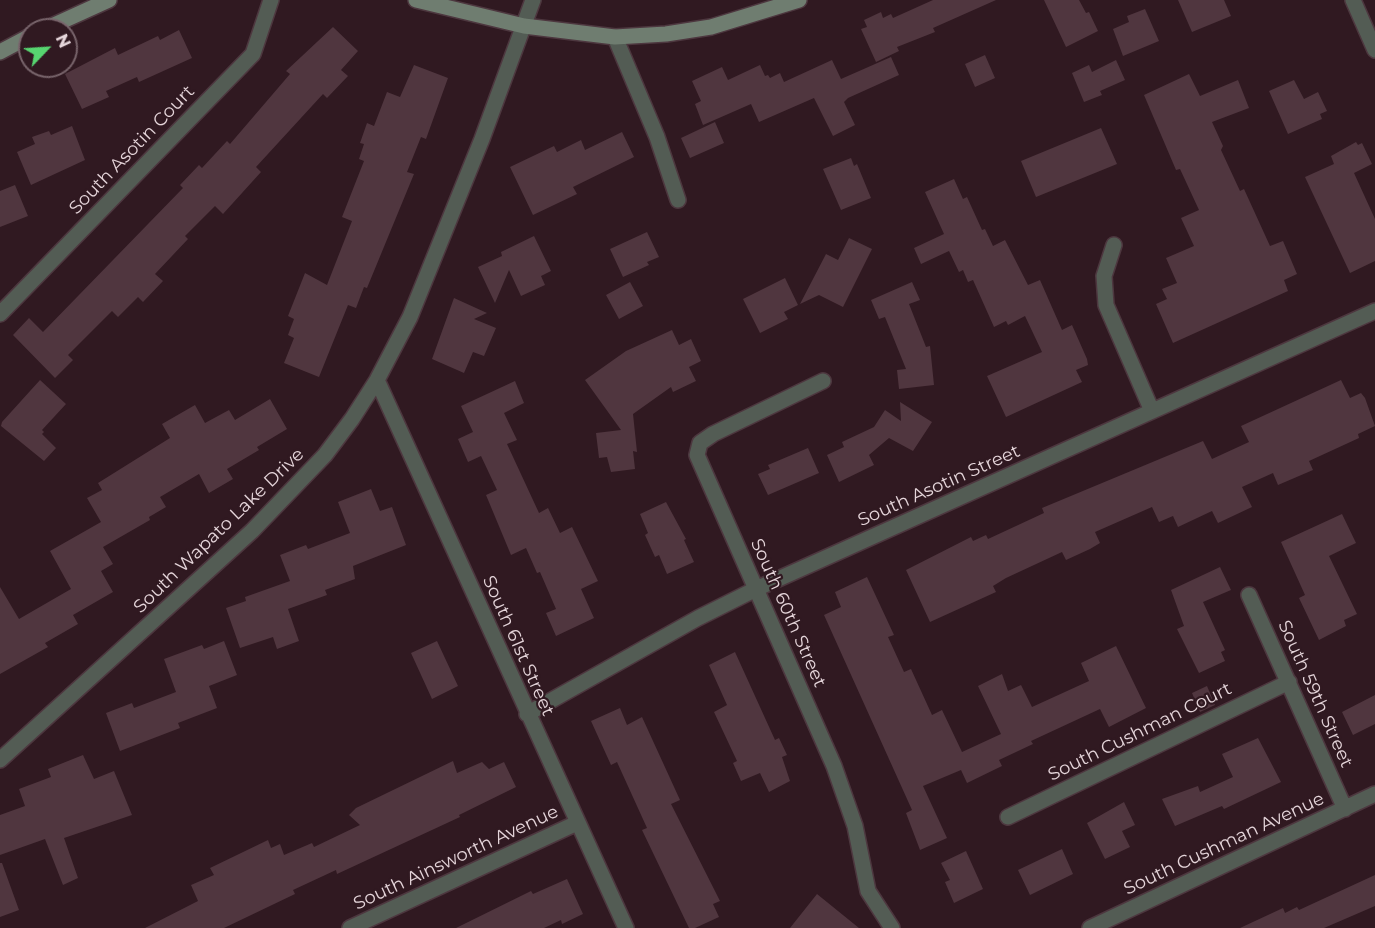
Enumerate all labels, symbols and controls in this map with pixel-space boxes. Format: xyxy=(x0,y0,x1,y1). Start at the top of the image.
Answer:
north arrow xyxy=(18,18,78,78)
text: N xyxy=(52,31,74,51)
street label: South Asotin Court xyxy=(65,81,199,219)
street label: South Asotin Street xyxy=(855,441,1023,531)
street label: South Wapato Lake Drive xyxy=(129,444,309,618)
street label: South 60th Street xyxy=(746,535,830,691)
street label: South 61st Street xyxy=(477,572,559,720)
street label: South 59th Street xyxy=(1273,617,1357,771)
street label: South Cushman Court xyxy=(1045,678,1235,786)
street label: South Cushman Avenue xyxy=(1120,788,1328,900)
street label: South Ainsworth Avenue xyxy=(350,801,562,915)

